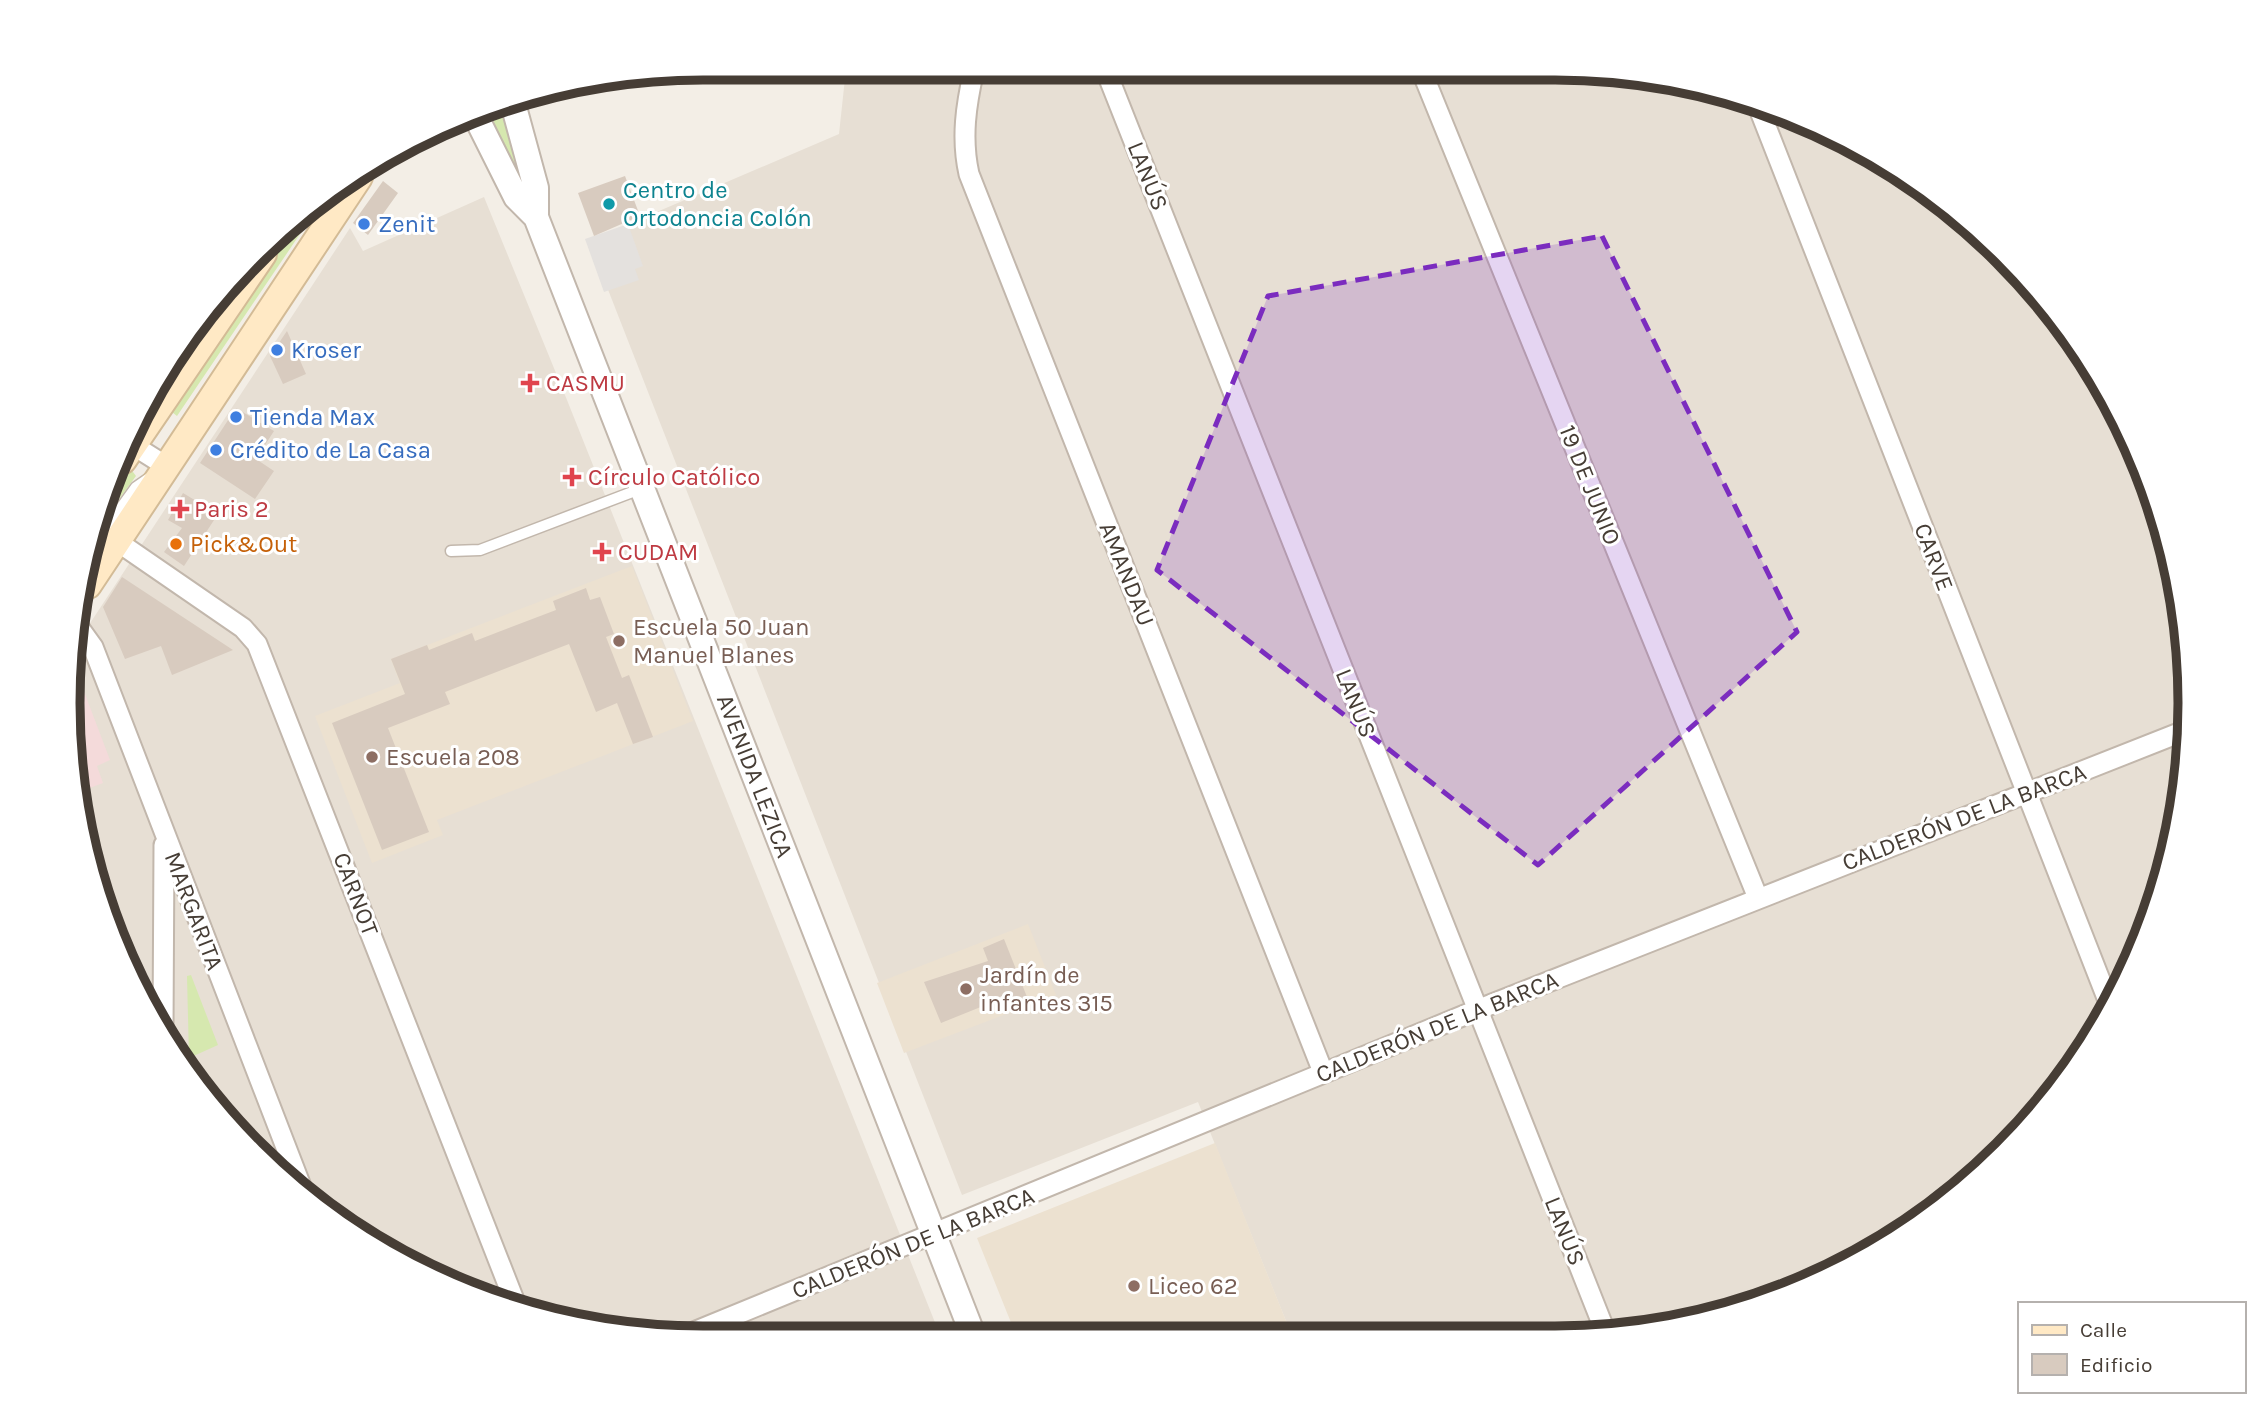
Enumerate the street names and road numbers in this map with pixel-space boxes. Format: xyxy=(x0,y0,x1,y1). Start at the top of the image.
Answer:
street label: LANÚS xyxy=(1122,137,1175,214)
street label: 19 DE JUNIO xyxy=(1553,421,1627,549)
street label: AMANDAU xyxy=(1093,518,1161,630)
street label: CARVE xyxy=(1908,519,1960,595)
street label: LANÚS xyxy=(1330,664,1383,741)
street label: AVENIDA LEZICA xyxy=(711,690,799,862)
street label: CALDERÓN DE LA BARCA xyxy=(1838,757,2090,876)
street label: MARGARITA xyxy=(159,848,229,974)
street label: CARNOT xyxy=(327,848,385,940)
street label: CALDERÓN DE LA BARCA xyxy=(1312,965,1563,1088)
street label: CALDERÓN DE LA BARCA xyxy=(788,1181,1039,1304)
street label: LANÚS xyxy=(1539,1192,1592,1269)

